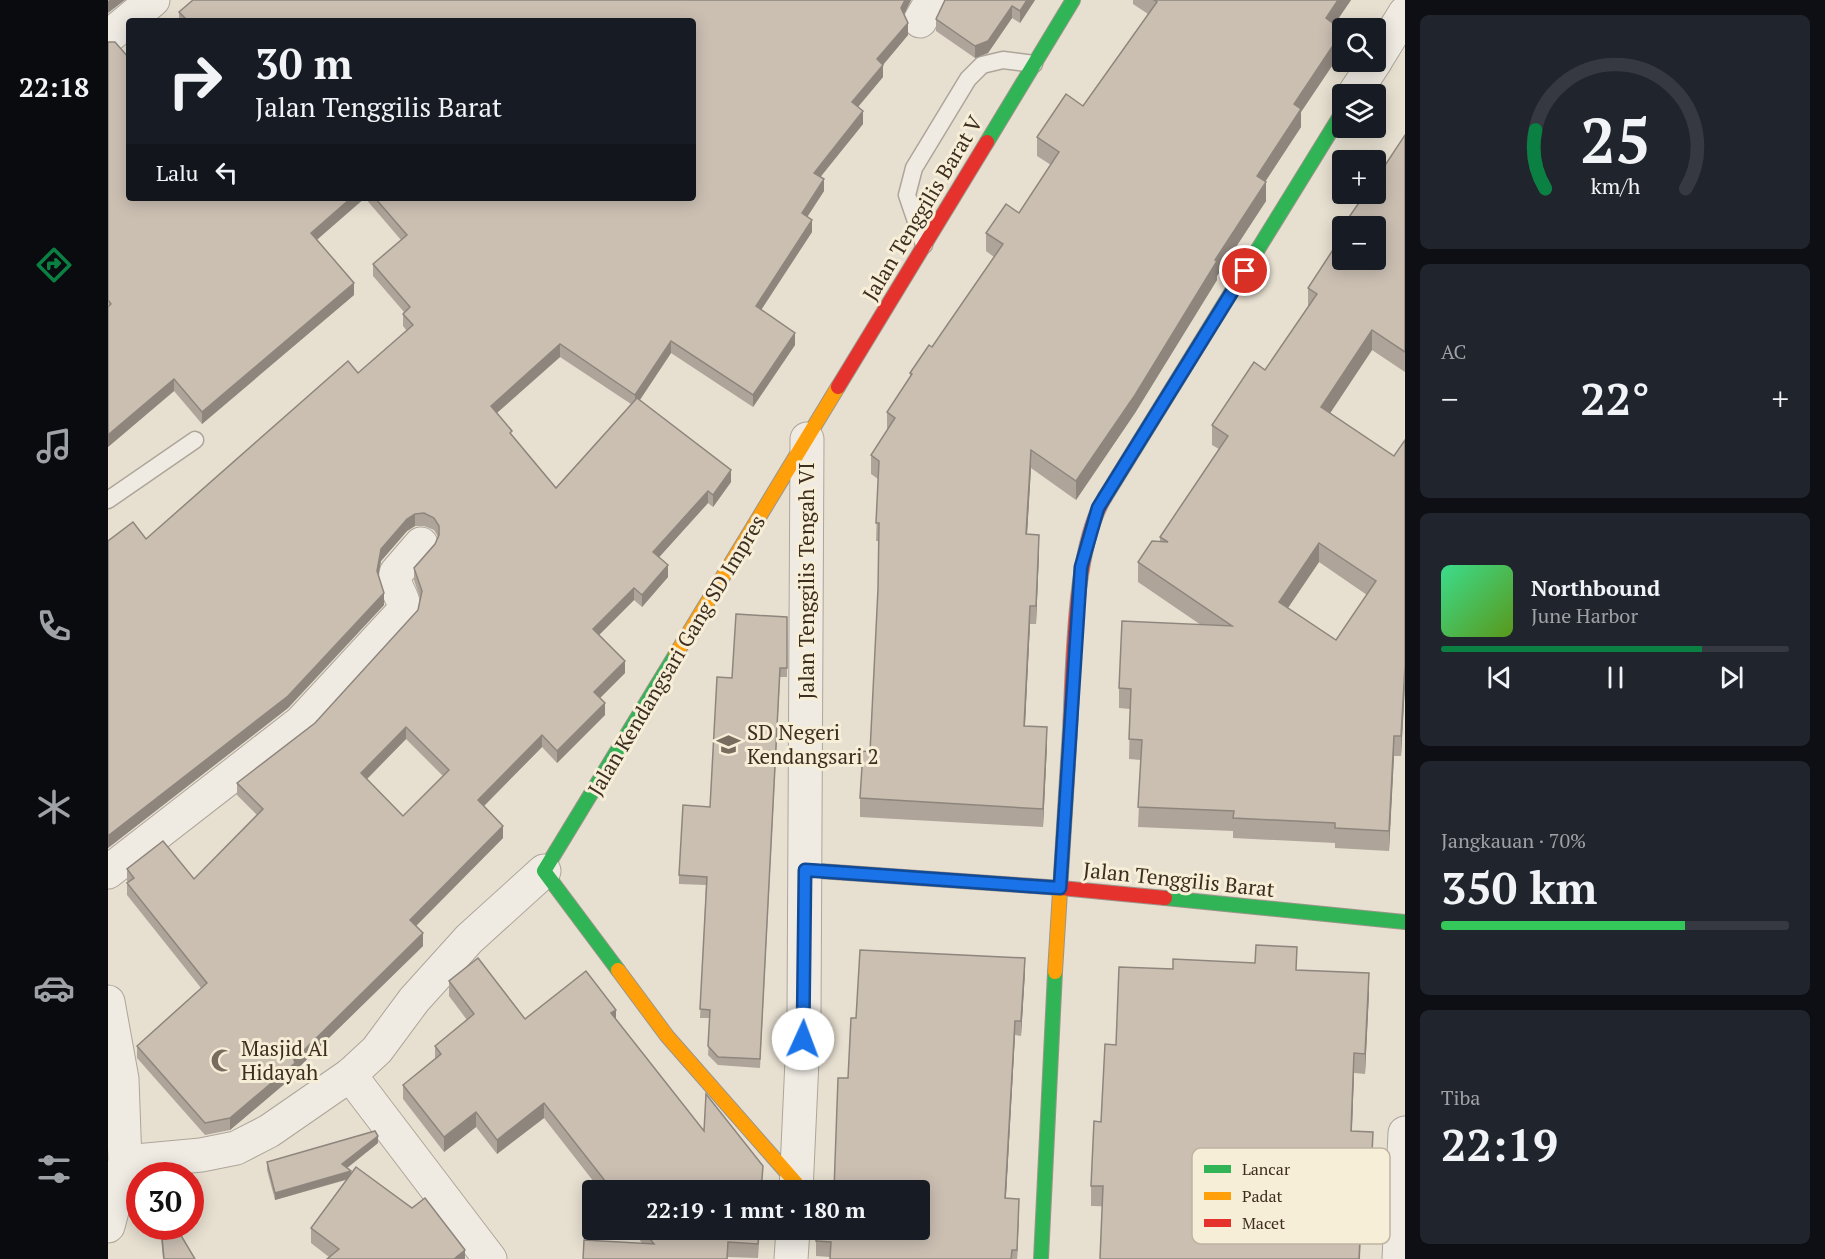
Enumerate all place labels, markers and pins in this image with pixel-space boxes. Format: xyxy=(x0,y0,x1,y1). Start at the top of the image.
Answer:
pin xyxy=(1219,245,1270,296)
place label: SD Negeri Kendangsari 2 xyxy=(747,718,879,770)
school or university icon: SD Negeri Kendangsari 2 xyxy=(716,731,742,757)
place label: Masjid Al Hidayah xyxy=(241,1034,328,1086)
mosque icon: Masjid Al Hidayah xyxy=(210,1047,236,1073)

